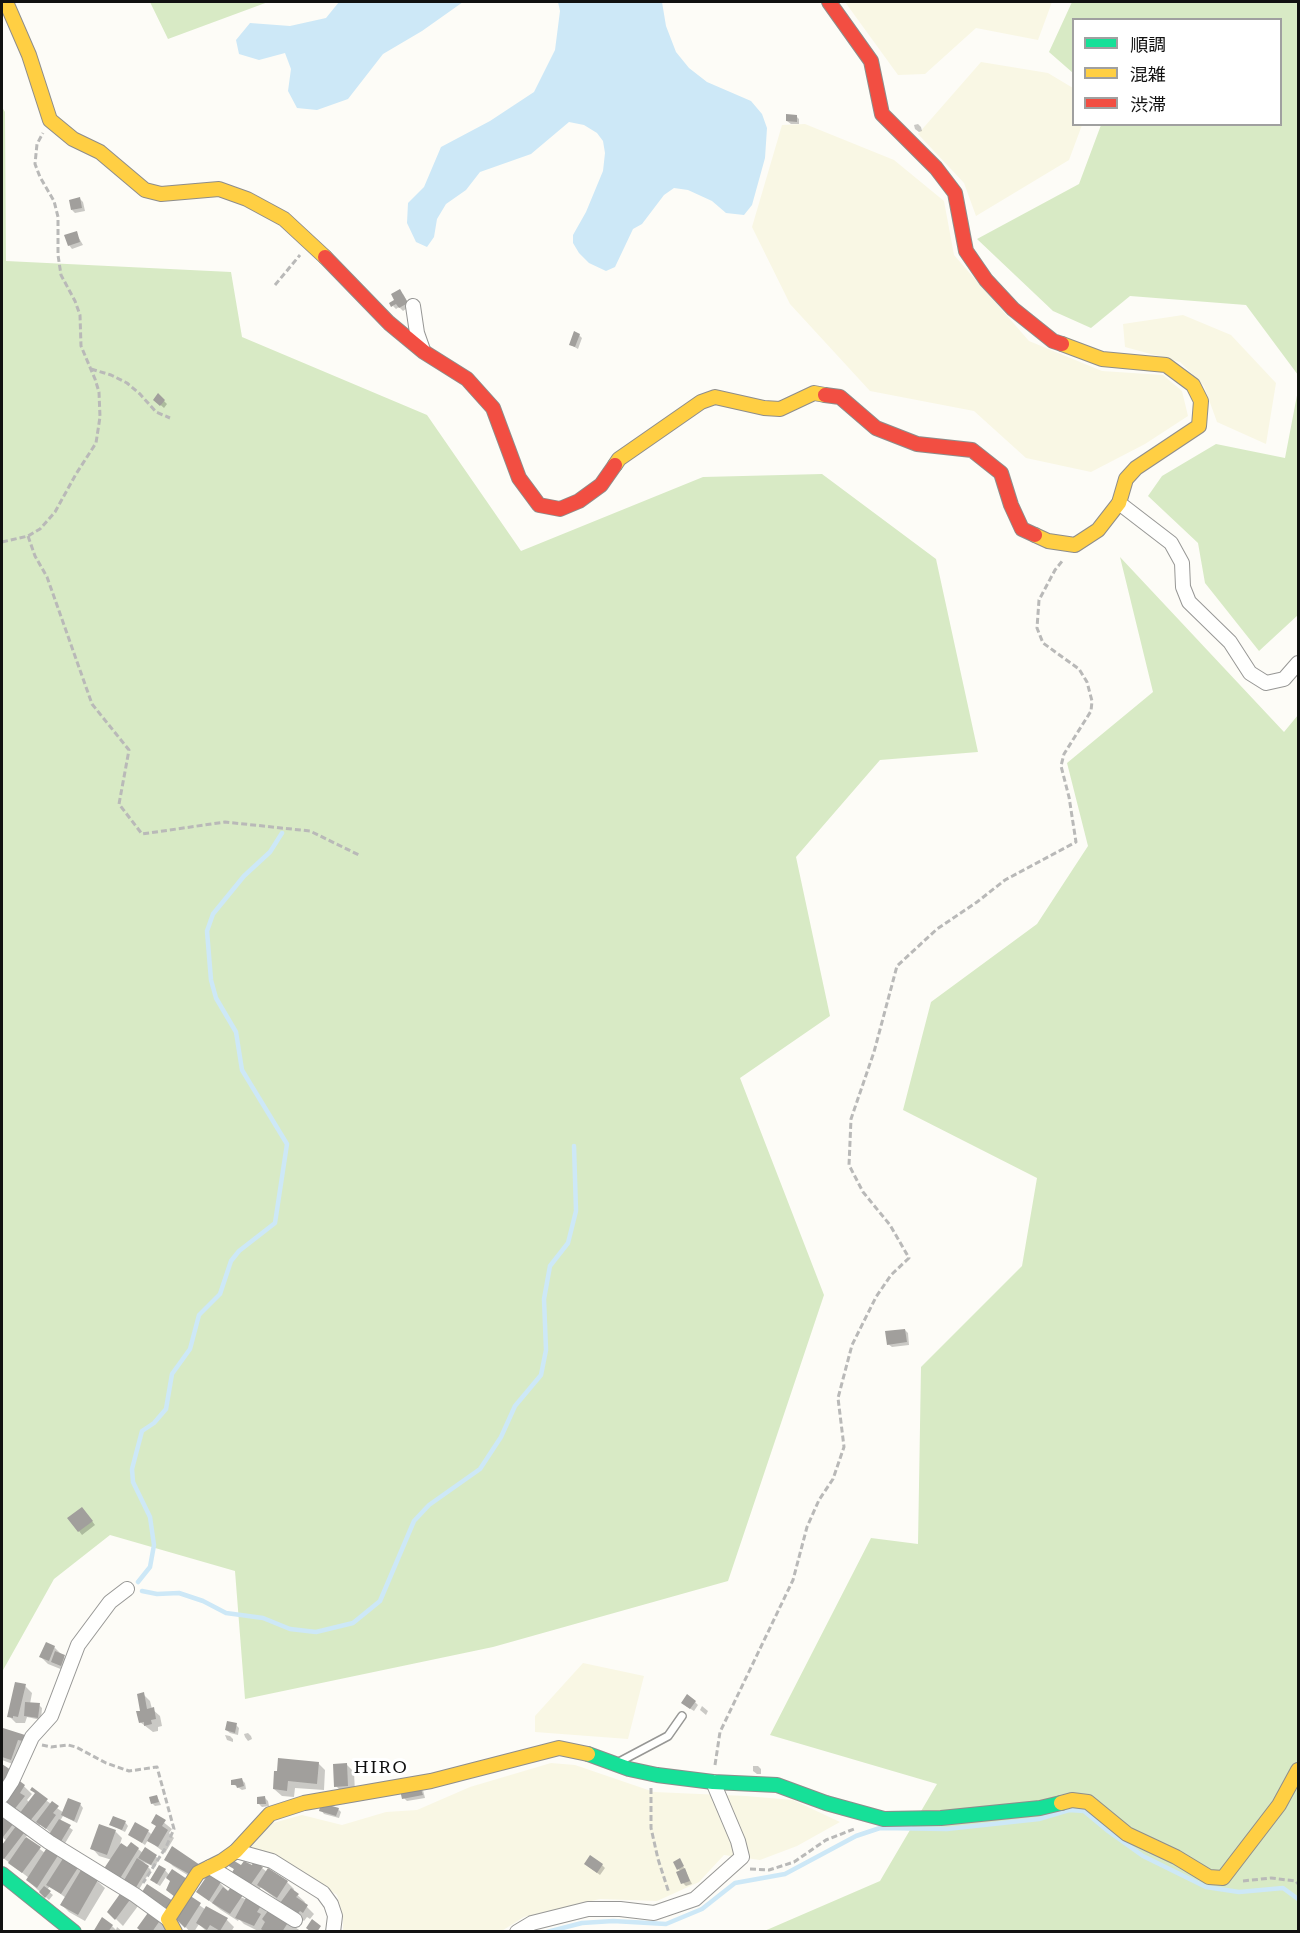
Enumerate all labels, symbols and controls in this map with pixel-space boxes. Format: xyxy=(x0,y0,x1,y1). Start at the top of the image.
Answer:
legend xyxy=(1072,18,1282,126)
text: 順調 xyxy=(1130,34,1166,55)
text: 混雑 xyxy=(1130,64,1166,85)
text: 渋滞 xyxy=(1130,94,1166,115)
district label: HIRO xyxy=(354,1757,408,1779)

